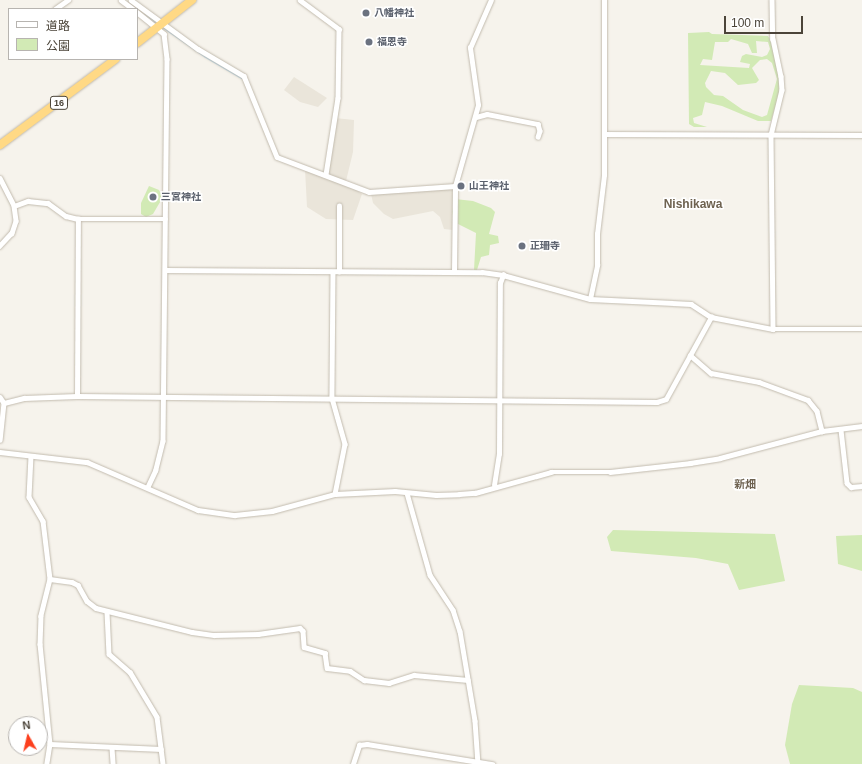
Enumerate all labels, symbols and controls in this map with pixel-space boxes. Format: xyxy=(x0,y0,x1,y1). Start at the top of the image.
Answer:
place label: 八幡神社 xyxy=(374,7,414,19)
legend xyxy=(8,8,138,60)
marker: 八幡神社 xyxy=(361,8,371,18)
scale bar xyxy=(726,8,805,34)
text: 100 m xyxy=(731,16,764,30)
text: 道路 xyxy=(46,19,70,33)
place label: 福恩寺 xyxy=(377,36,407,48)
marker: 福恩寺 xyxy=(364,37,374,47)
text: 公園 xyxy=(46,39,70,53)
road number: 16 xyxy=(49,96,69,110)
place label: 山王神社 xyxy=(469,180,509,192)
marker: 山王神社 xyxy=(456,181,466,191)
place label: 三宮神社 xyxy=(161,191,201,203)
marker: 三宮神社 xyxy=(148,192,158,202)
district label: Nishikawa xyxy=(664,198,722,212)
place label: 正珊寺 xyxy=(530,240,560,252)
marker: 正珊寺 xyxy=(517,241,527,251)
district label: 新畑 xyxy=(734,477,756,491)
north arrow xyxy=(8,716,48,756)
text: N xyxy=(22,719,31,732)

